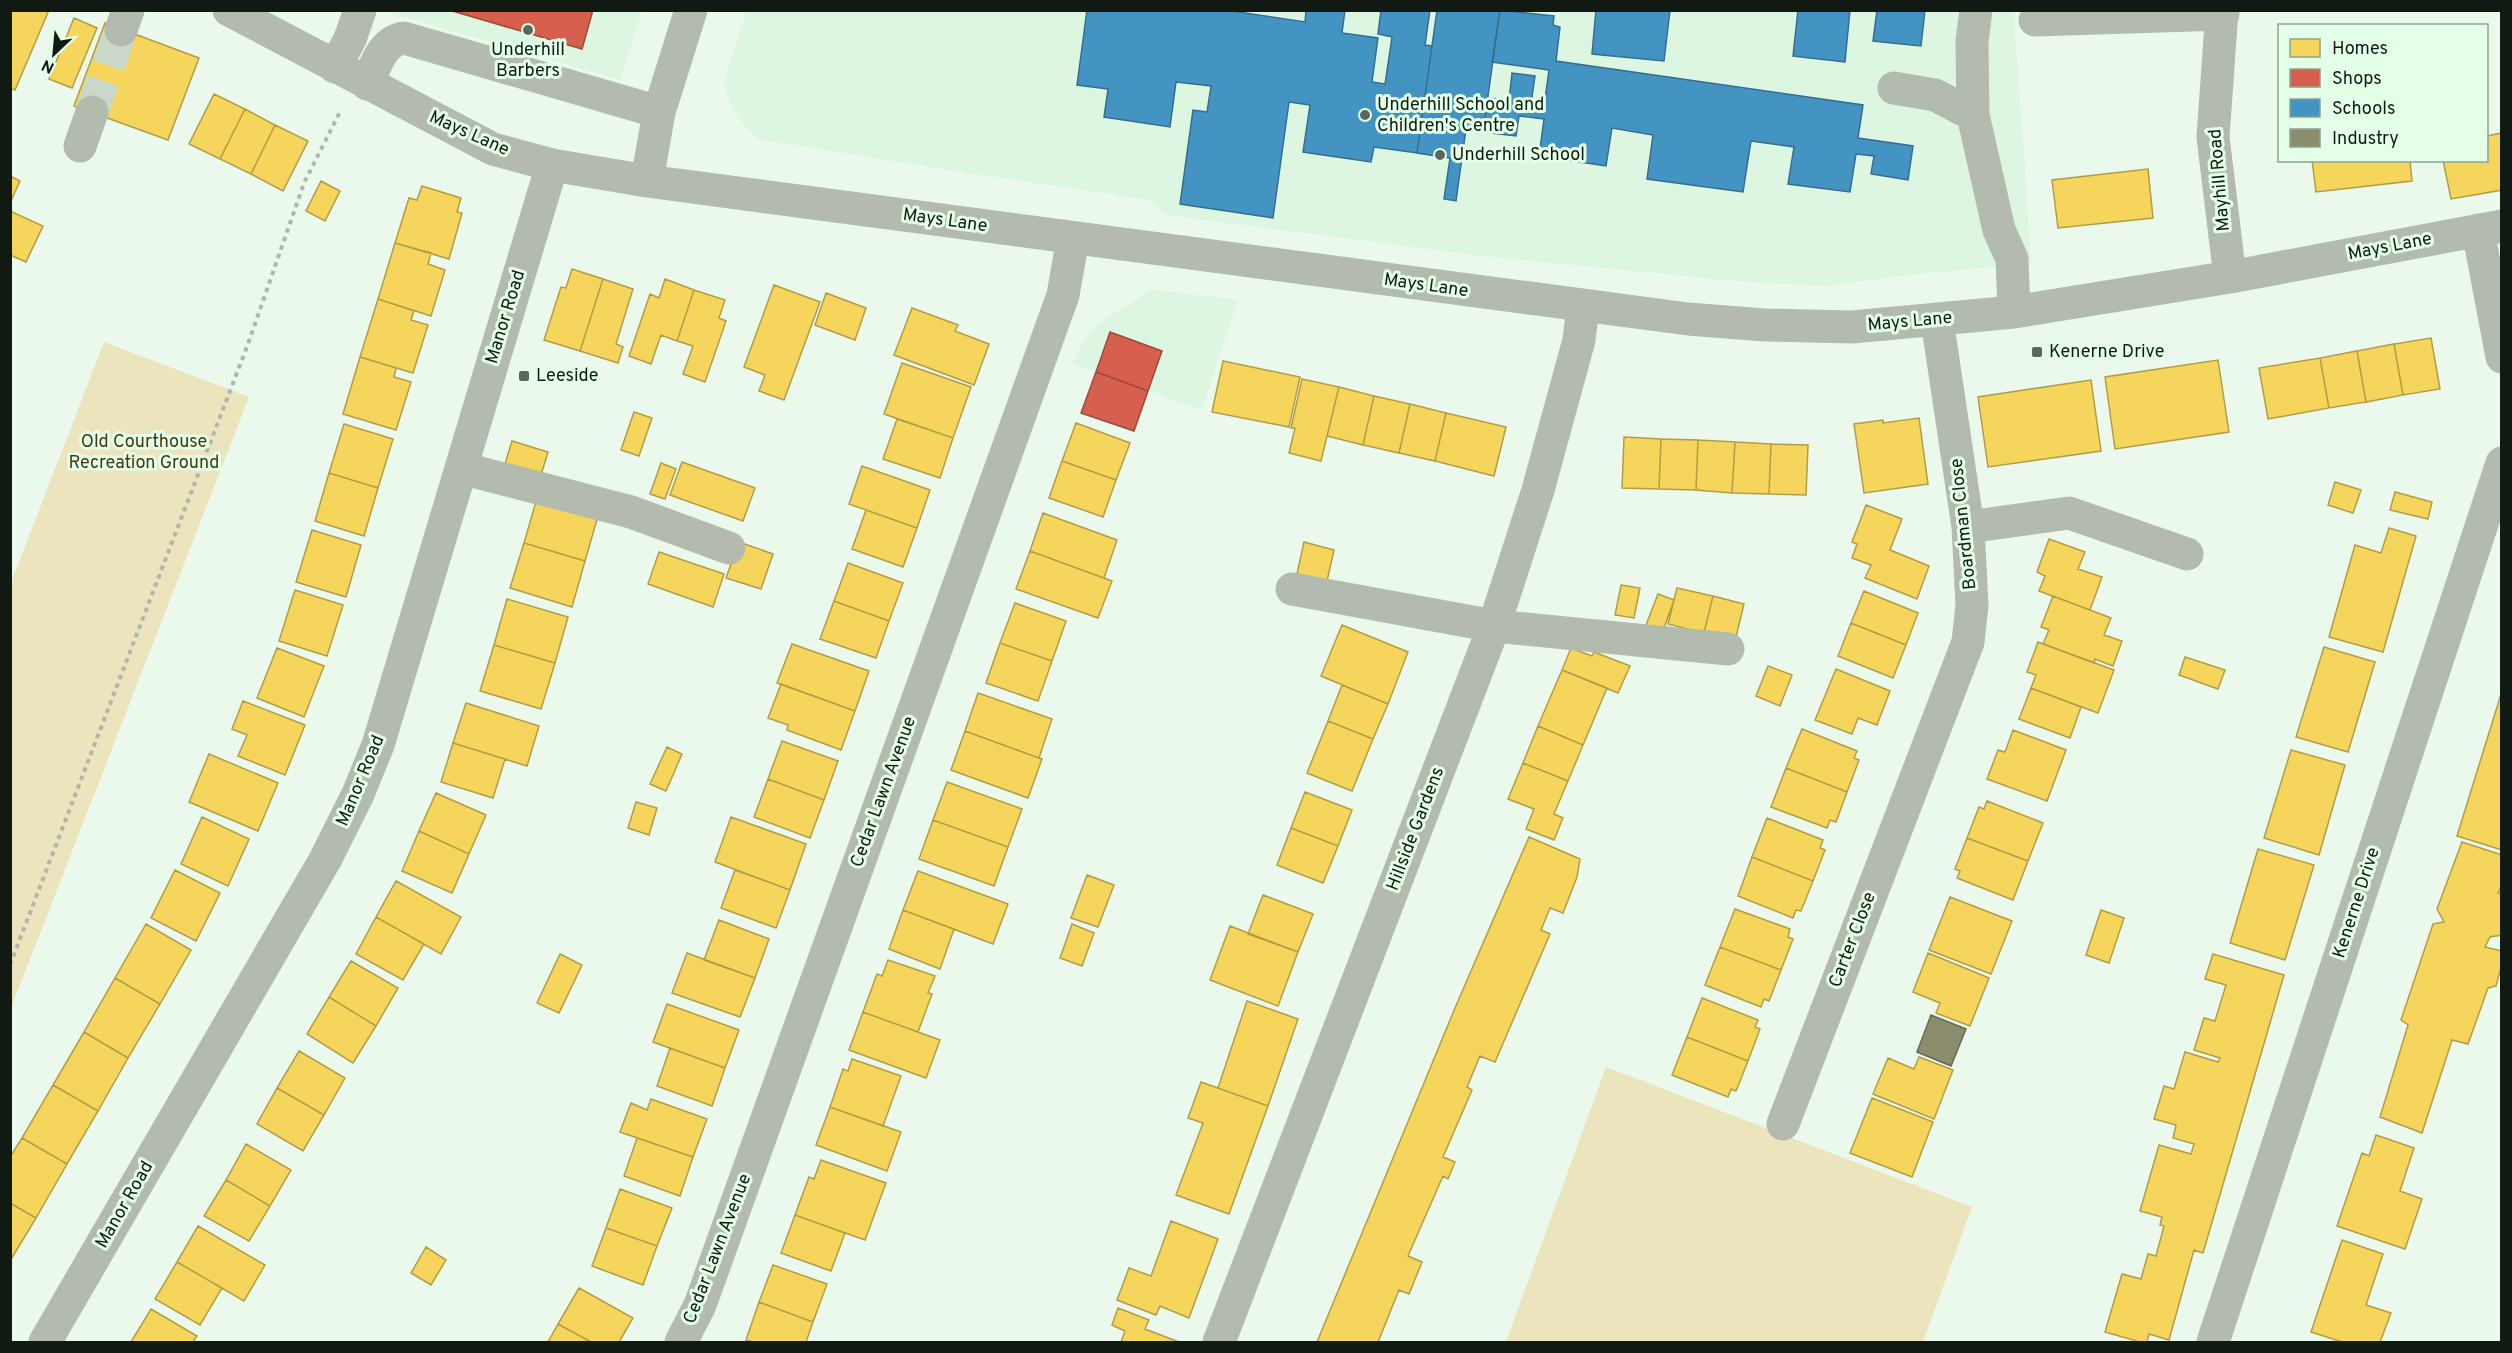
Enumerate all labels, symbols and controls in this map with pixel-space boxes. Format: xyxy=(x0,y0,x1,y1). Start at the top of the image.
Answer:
marker: Underhill Barbers xyxy=(521,23,535,37)
north arrow xyxy=(24,24,84,84)
legend xyxy=(2278,24,2488,162)
text: Homes xyxy=(2332,38,2388,61)
place label: Underhill Barbers xyxy=(491,39,565,83)
text: N xyxy=(39,54,58,77)
text: Shops xyxy=(2332,68,2382,91)
place label: Underhill School and Children's Centre xyxy=(1377,94,1544,138)
text: Schools xyxy=(2332,98,2395,121)
street label: Mays Lane xyxy=(425,106,513,162)
marker: Underhill School and Children's Centre xyxy=(1358,108,1372,122)
street label: Mayhill Road xyxy=(2204,128,2236,232)
text: Industry xyxy=(2332,128,2399,151)
place label: Underhill School xyxy=(1452,144,1585,167)
marker: Underhill School xyxy=(1433,148,1447,162)
street label: Mays Lane xyxy=(901,204,989,238)
street label: Mays Lane xyxy=(2346,228,2434,266)
street label: Manor Road xyxy=(481,267,531,367)
street label: Mays Lane xyxy=(1382,269,1470,303)
street label: Mays Lane xyxy=(1867,307,1953,337)
place label: Kenerne Drive xyxy=(2049,341,2164,364)
marker: Kenerne Drive xyxy=(2030,345,2044,359)
place label: Leeside xyxy=(536,365,598,388)
marker: Leeside xyxy=(517,369,531,383)
park label: Old Courthouse Recreation Ground xyxy=(68,431,220,475)
street label: Boardman Close xyxy=(1946,457,1982,591)
street label: Cedar Lawn Avenue xyxy=(846,713,922,871)
street label: Manor Road xyxy=(331,732,391,830)
street label: Hillside Gardens xyxy=(1382,764,1450,894)
street label: Kenerne Drive xyxy=(2328,845,2386,961)
street label: Carter Close xyxy=(1824,889,1882,991)
street label: Manor Road xyxy=(91,1157,159,1253)
street label: Cedar Lawn Avenue xyxy=(679,1171,757,1327)

